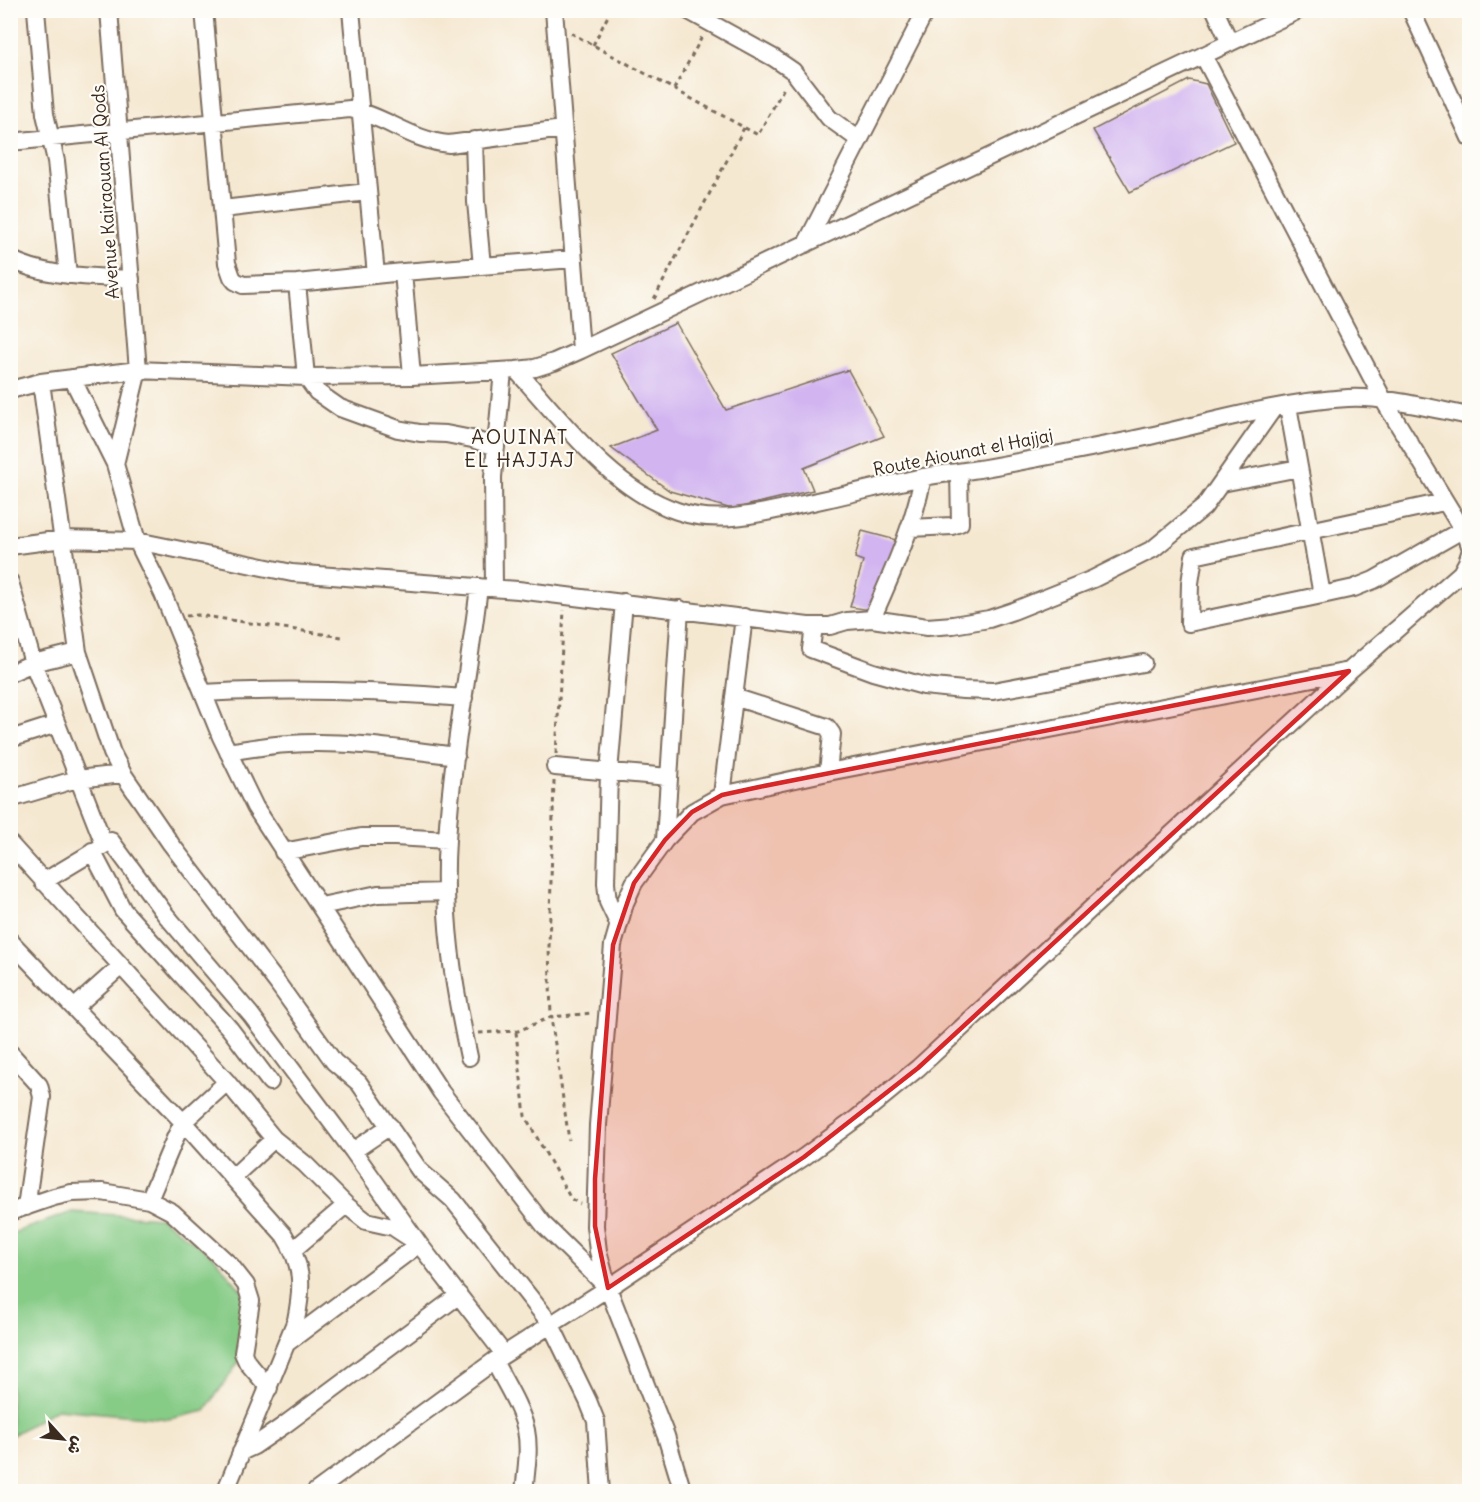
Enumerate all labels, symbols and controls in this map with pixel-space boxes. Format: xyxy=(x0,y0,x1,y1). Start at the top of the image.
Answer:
street label: Avenue Kairaouan Al Qods xyxy=(86,84,124,300)
street label: Route Aiounat el Hajjaj xyxy=(871,423,1055,481)
district label: AOUINAT EL HAJJAJ xyxy=(464,424,576,472)
north arrow xyxy=(33,1409,93,1469)
text: ش xyxy=(63,1433,89,1458)

